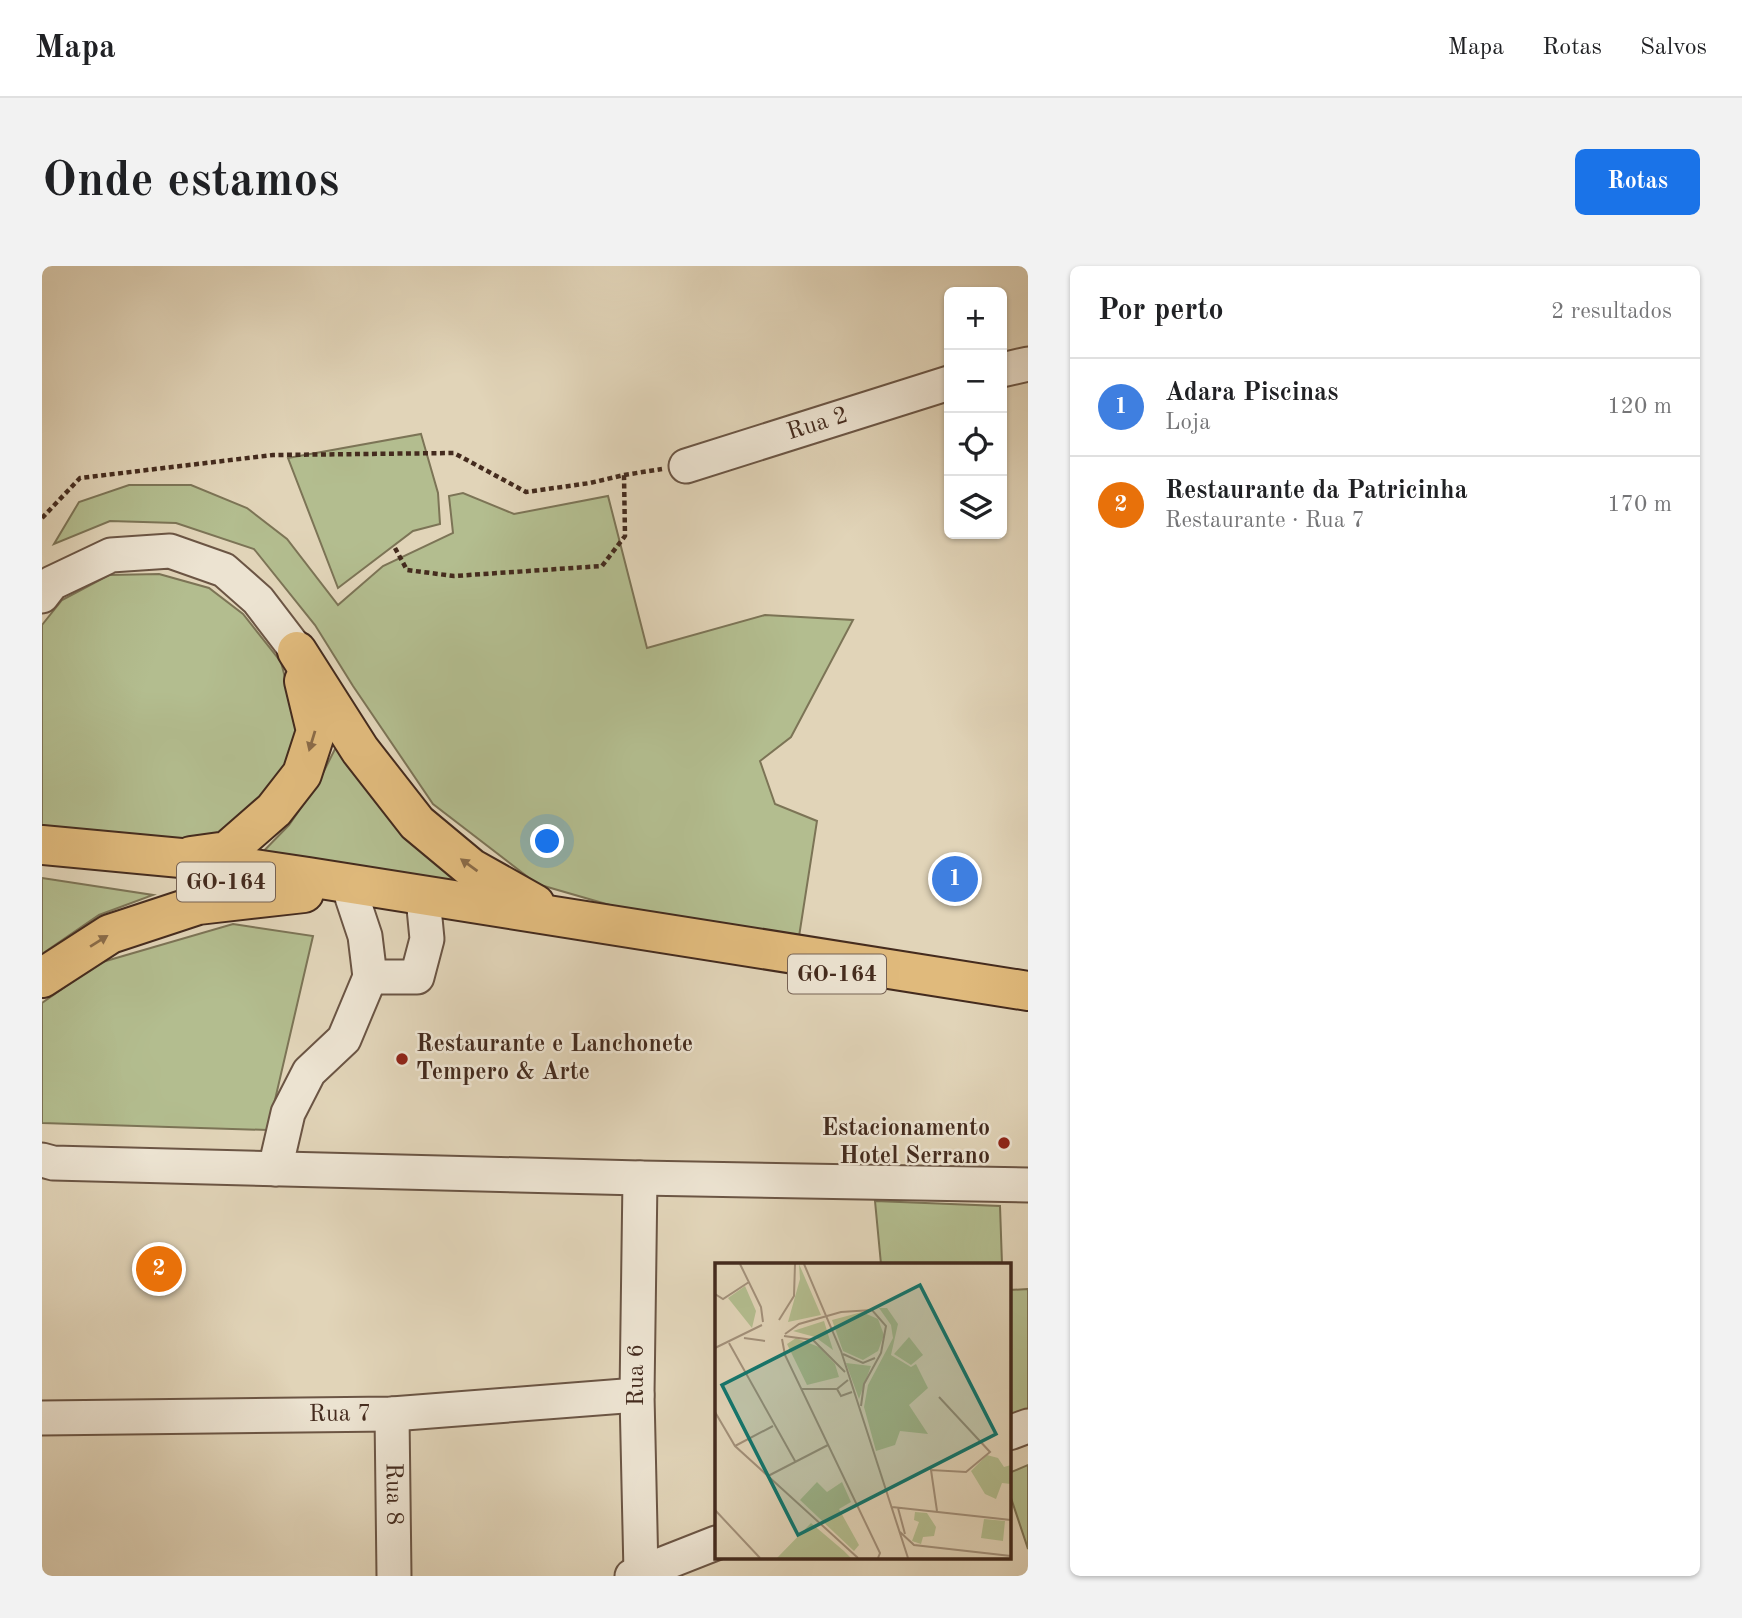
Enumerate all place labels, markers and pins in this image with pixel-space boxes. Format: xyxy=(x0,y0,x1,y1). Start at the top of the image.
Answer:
pin: 1 xyxy=(932,853,978,905)
place label: Restaurante e Lanchonete Tempero & Arte xyxy=(416,1033,693,1085)
marker: Restaurante e Lanchonete Tempero & Arte xyxy=(394,1051,410,1067)
place label: Estacionamento Hotel Serrano xyxy=(822,1117,990,1169)
marker: Estacionamento Hotel Serrano xyxy=(996,1135,1012,1151)
pin: 2 xyxy=(136,1243,182,1295)

